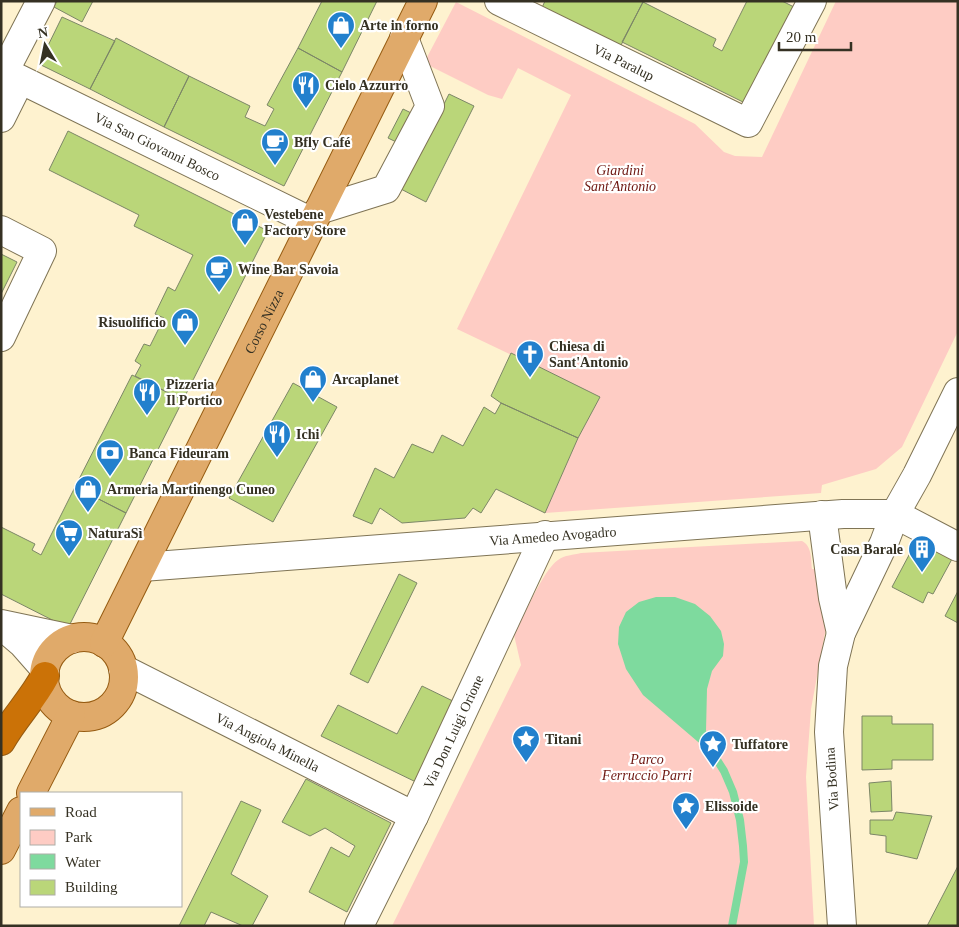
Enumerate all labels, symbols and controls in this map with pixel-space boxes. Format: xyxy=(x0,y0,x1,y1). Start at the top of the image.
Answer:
shop icon: Arte in forno xyxy=(326,10,356,49)
place label: Arte in forno xyxy=(360,18,439,33)
north arrow xyxy=(20,20,70,70)
scale bar xyxy=(779,20,852,52)
text: N xyxy=(37,24,49,41)
text: 20 m xyxy=(786,29,817,45)
street label: Via Paralup xyxy=(591,41,657,83)
restaurant icon: Cielo Azzurro xyxy=(291,70,321,109)
place label: Cielo Azzurro xyxy=(325,78,408,93)
street label: Via San Giovanni Bosco xyxy=(92,109,223,183)
cafe icon: Bfly Café xyxy=(260,127,290,166)
place label: Bfly Café xyxy=(294,135,350,150)
park label: Giardini Sant'Antonio xyxy=(584,163,656,194)
shop icon: Vestebene Factory Store xyxy=(230,207,260,246)
place label: Vestebene Factory Store xyxy=(264,207,346,238)
cafe icon: Wine Bar Savoia xyxy=(204,254,234,293)
place label: Wine Bar Savoia xyxy=(238,262,339,277)
street label: Corso Nizza xyxy=(242,286,286,356)
shop icon: Risuolificio xyxy=(170,307,200,346)
place label: Risuolificio xyxy=(98,315,166,330)
church icon: Chiesa di Sant'Antonio xyxy=(515,339,545,378)
place label: Chiesa di Sant'Antonio xyxy=(549,339,628,370)
shop icon: Arcaplanet xyxy=(298,364,328,403)
place label: Arcaplanet xyxy=(332,372,399,387)
restaurant icon: Pizzeria Il Portico xyxy=(132,377,162,416)
place label: Pizzeria Il Portico xyxy=(166,377,222,408)
restaurant icon: Ichi xyxy=(262,419,292,458)
place label: Ichi xyxy=(296,427,319,442)
bank icon: Banca Fideuram xyxy=(95,438,125,477)
place label: Banca Fideuram xyxy=(129,446,229,461)
shop icon: Armeria Martinengo Cuneo xyxy=(73,474,103,513)
place label: Armeria Martinengo Cuneo xyxy=(107,482,275,497)
supermarket icon: NaturaSì xyxy=(54,518,84,557)
street label: Via Amedeo Avogadro xyxy=(489,524,617,548)
place label: NaturaSì xyxy=(88,526,143,541)
building icon: Casa Barale xyxy=(907,534,937,573)
place label: Casa Barale xyxy=(830,542,903,557)
street label: Via Don Luigi Orione xyxy=(420,673,486,791)
street label: Via Angiola Minella xyxy=(213,710,323,775)
place icon: Titani xyxy=(511,724,541,763)
place icon: Tuffatore xyxy=(698,729,728,768)
place label: Titani xyxy=(545,732,581,747)
place label: Tuffatore xyxy=(732,737,788,752)
street label: Via Bodina xyxy=(822,746,842,811)
park label: Parco Ferruccio Parri xyxy=(601,752,692,783)
place icon: Elissoide xyxy=(671,791,701,830)
legend xyxy=(20,792,182,907)
place label: Elissoide xyxy=(705,799,758,814)
text: Road xyxy=(65,804,97,820)
text: Park xyxy=(65,829,93,845)
text: Water xyxy=(65,854,100,870)
text: Building xyxy=(65,879,118,895)

